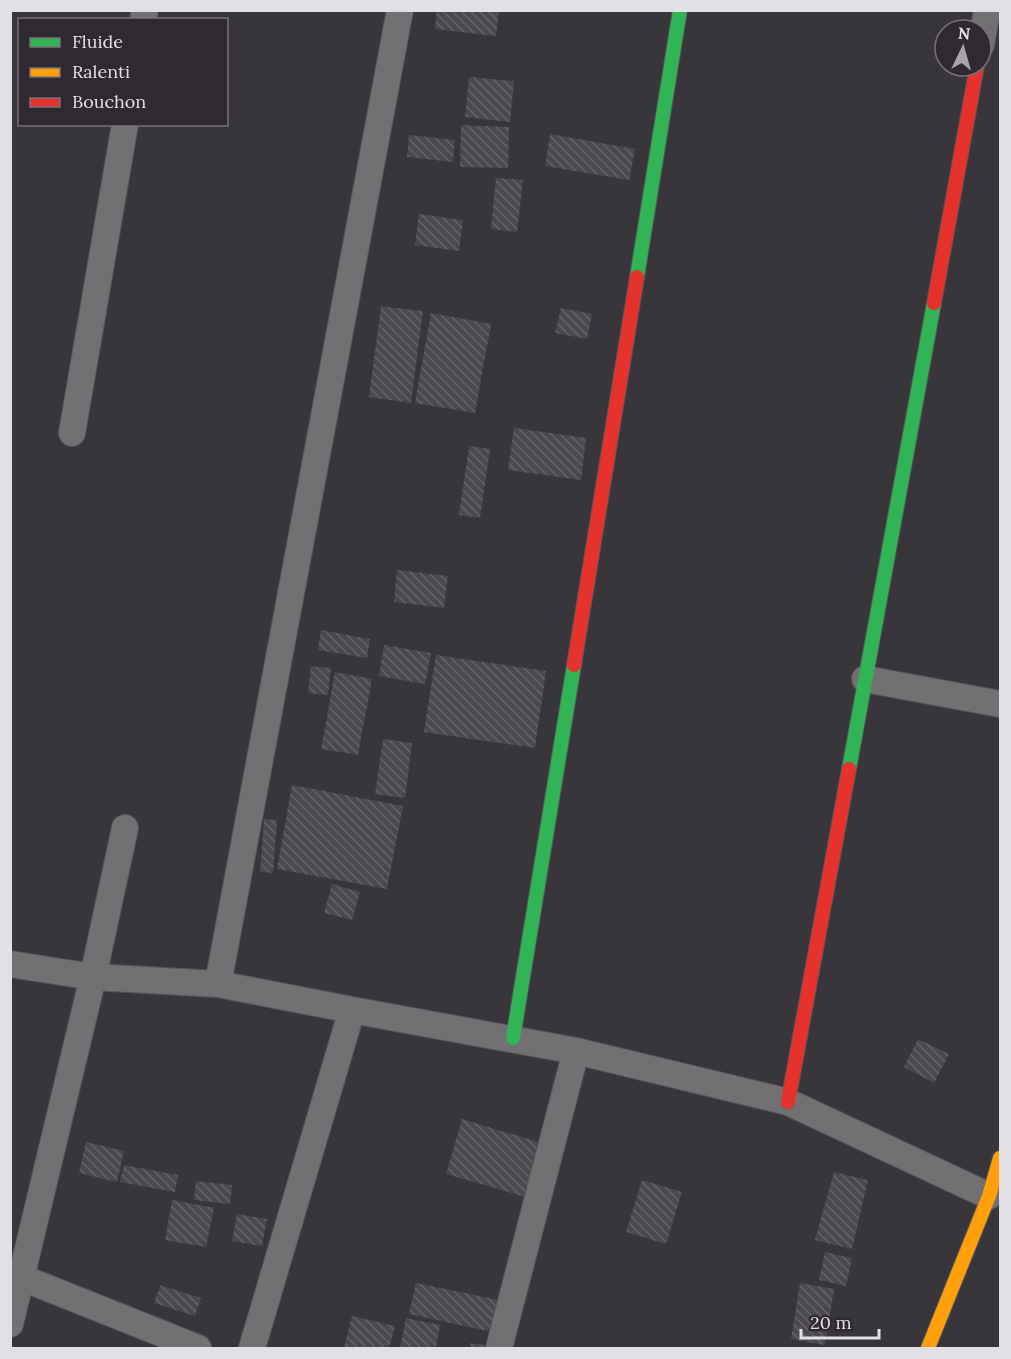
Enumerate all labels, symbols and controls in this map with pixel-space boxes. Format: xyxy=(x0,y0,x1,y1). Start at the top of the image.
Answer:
legend xyxy=(18,18,228,126)
north arrow xyxy=(933,18,993,78)
text: N xyxy=(957,23,971,44)
text: Fluide xyxy=(72,30,123,53)
text: Ralenti xyxy=(72,60,130,83)
text: Bouchon xyxy=(72,90,146,113)
scale bar xyxy=(801,1302,879,1340)
text: 20 m xyxy=(810,1311,852,1334)

